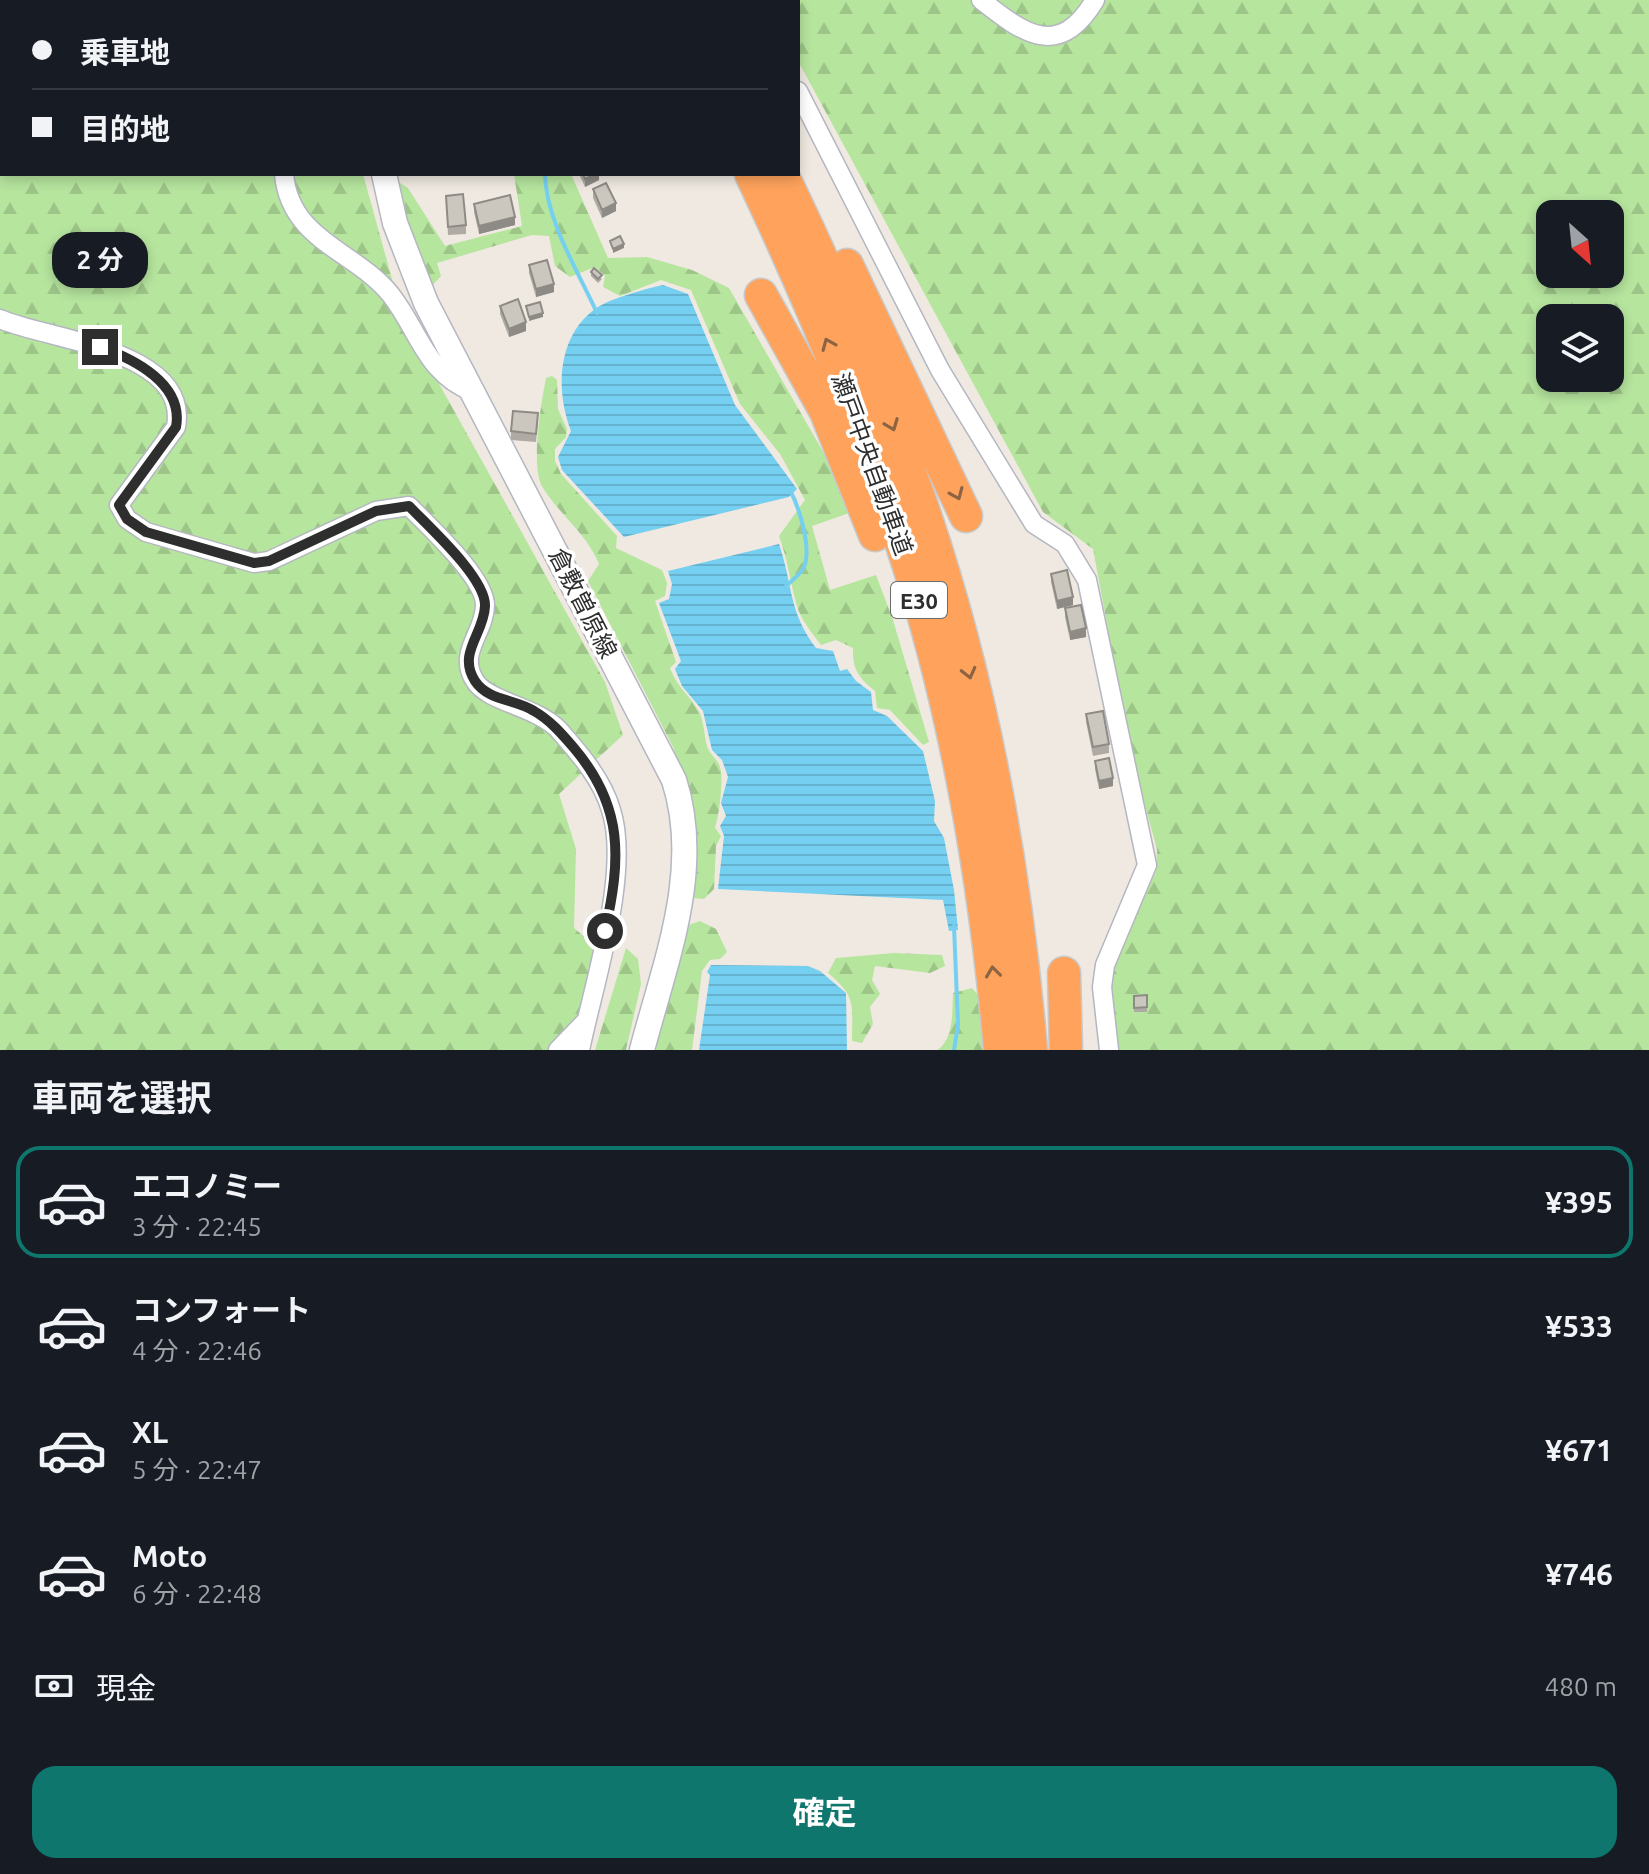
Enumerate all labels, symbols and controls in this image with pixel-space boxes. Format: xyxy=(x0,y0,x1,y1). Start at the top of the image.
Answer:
text: 乗車地 xyxy=(80,35,170,69)
text: 目的地 xyxy=(80,112,170,146)
north arrow xyxy=(1536,200,1624,288)
map controls xyxy=(1536,200,1624,392)
callout: 2 分 xyxy=(52,231,148,287)
text: 2 分 xyxy=(77,245,123,274)
button: layers xyxy=(1536,304,1624,392)
route end xyxy=(82,329,118,365)
one-way arrow xyxy=(821,338,837,352)
street label: 瀬戸中央自動車道 xyxy=(826,369,918,559)
one-way arrow xyxy=(882,417,899,431)
one-way arrow xyxy=(947,486,963,501)
street label: 倉敷曽原線 xyxy=(544,543,622,663)
road number: E30 xyxy=(891,582,947,618)
one-way arrow xyxy=(960,666,977,679)
route start xyxy=(587,913,623,949)
one-way arrow xyxy=(984,965,1001,978)
text: 車両を選択 xyxy=(32,1077,212,1118)
icon: car xyxy=(36,1166,108,1238)
text: エコノミー xyxy=(132,1169,282,1203)
text: ¥395 xyxy=(1545,1185,1613,1219)
text: 3 分 · 22:45 xyxy=(132,1212,262,1241)
icon: car xyxy=(36,1290,108,1362)
text: コンフォート xyxy=(132,1293,311,1327)
text: ¥533 xyxy=(1545,1309,1613,1343)
text: 4 分 · 22:46 xyxy=(132,1336,262,1365)
icon: car xyxy=(36,1414,108,1486)
text: XL xyxy=(132,1415,168,1449)
text: ¥671 xyxy=(1545,1433,1613,1467)
text: 5 分 · 22:47 xyxy=(132,1455,262,1484)
icon: car xyxy=(36,1538,108,1610)
text: Moto xyxy=(132,1539,207,1573)
text: ¥746 xyxy=(1545,1557,1613,1591)
text: 6 分 · 22:48 xyxy=(132,1579,262,1608)
icon: cash xyxy=(32,1664,76,1708)
text: 現金 xyxy=(96,1671,156,1705)
text: 480 m xyxy=(1545,1672,1617,1701)
button: 確定 xyxy=(32,1766,1617,1858)

